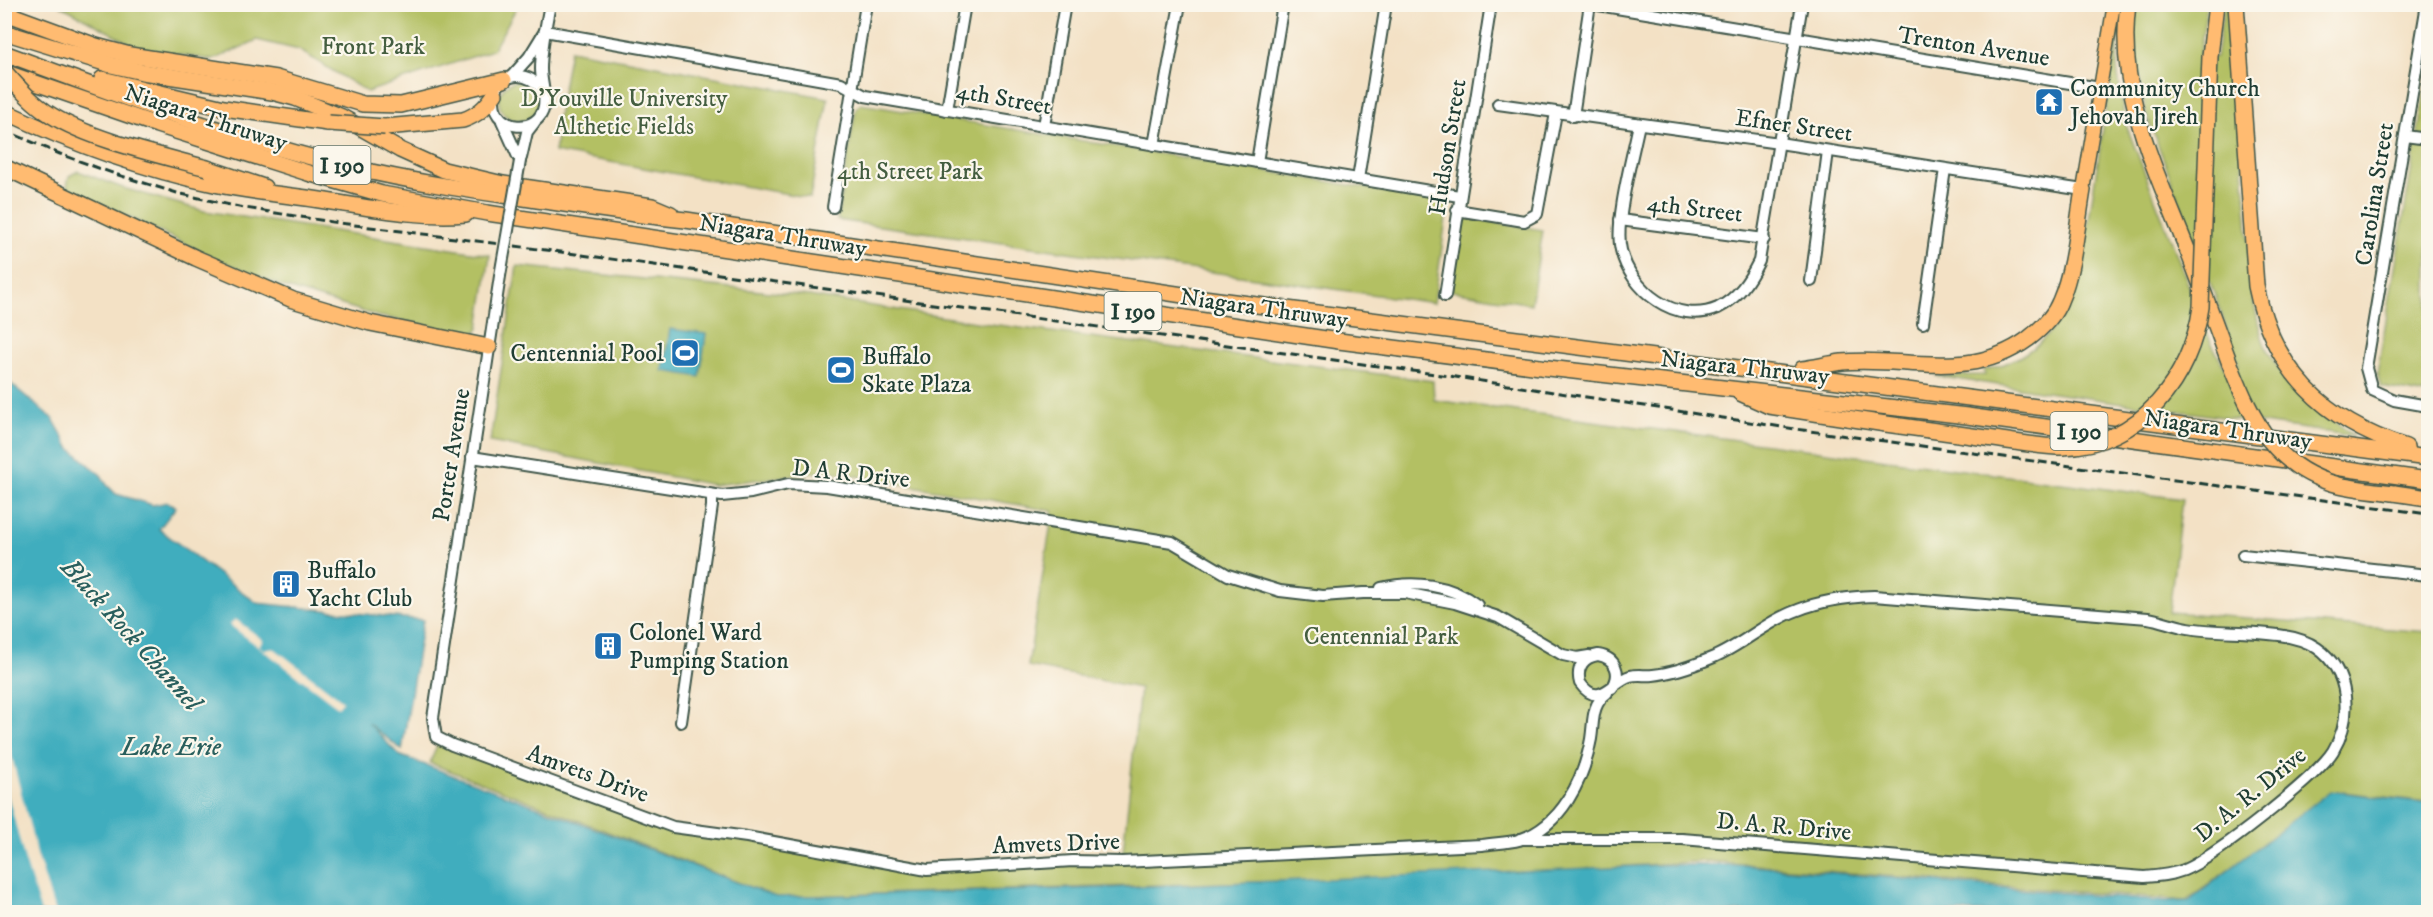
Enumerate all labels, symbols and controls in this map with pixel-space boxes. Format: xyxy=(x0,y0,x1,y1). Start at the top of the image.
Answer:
street label: Trenton Avenue xyxy=(1896,20,2052,74)
park label: Front Park xyxy=(321,32,425,62)
place label: Community Church Jehovah Jireh xyxy=(2068,74,2260,132)
street label: 4th Street xyxy=(954,76,1054,122)
street label: Niagara Thruway xyxy=(120,77,292,159)
street label: Hudson Street xyxy=(1422,77,1474,217)
park label: D'Youville University Althetic Fields xyxy=(521,84,728,142)
temple icon: Community Church Jehovah Jireh xyxy=(2033,86,2065,118)
street label: Efner Street xyxy=(1733,103,1855,149)
street label: Carolina Street xyxy=(2349,120,2401,268)
road number: I 190 xyxy=(314,146,370,184)
park label: 4th Street Park xyxy=(837,157,983,187)
street label: 4th Street xyxy=(1645,188,1745,230)
street label: Niagara Thruway xyxy=(697,208,870,264)
street label: Niagara Thruway xyxy=(1178,282,1351,336)
road number: I 190 xyxy=(1104,292,1162,330)
sports icon: Centennial Pool xyxy=(669,337,701,369)
place label: Centennial Pool xyxy=(510,339,665,369)
place label: Buffalo Skate Plaza xyxy=(862,342,972,400)
street label: Niagara Thruway xyxy=(1659,344,1831,392)
sports icon: Buffalo Skate Plaza xyxy=(825,354,857,386)
street label: Porter Avenue xyxy=(427,386,477,524)
street label: Niagara Thruway xyxy=(2142,403,2315,457)
road number: I 190 xyxy=(2050,412,2108,450)
street label: D A R Drive xyxy=(791,453,911,495)
water label: Black Rock Channel xyxy=(53,551,210,721)
place label: Buffalo Yacht Club xyxy=(307,556,412,614)
building icon: Buffalo Yacht Club xyxy=(270,568,302,600)
place label: Colonel Ward Pumping Station xyxy=(629,618,789,676)
park label: Centennial Park xyxy=(1304,622,1458,652)
building icon: Colonel Ward Pumping Station xyxy=(592,630,624,662)
water label: Lake Erie xyxy=(119,731,222,764)
street label: Amvets Drive xyxy=(522,738,653,810)
street label: D. A. R. Drive xyxy=(2189,741,2313,849)
street label: D. A. R. Drive xyxy=(1715,806,1853,848)
street label: Amvets Drive xyxy=(992,827,1121,861)

